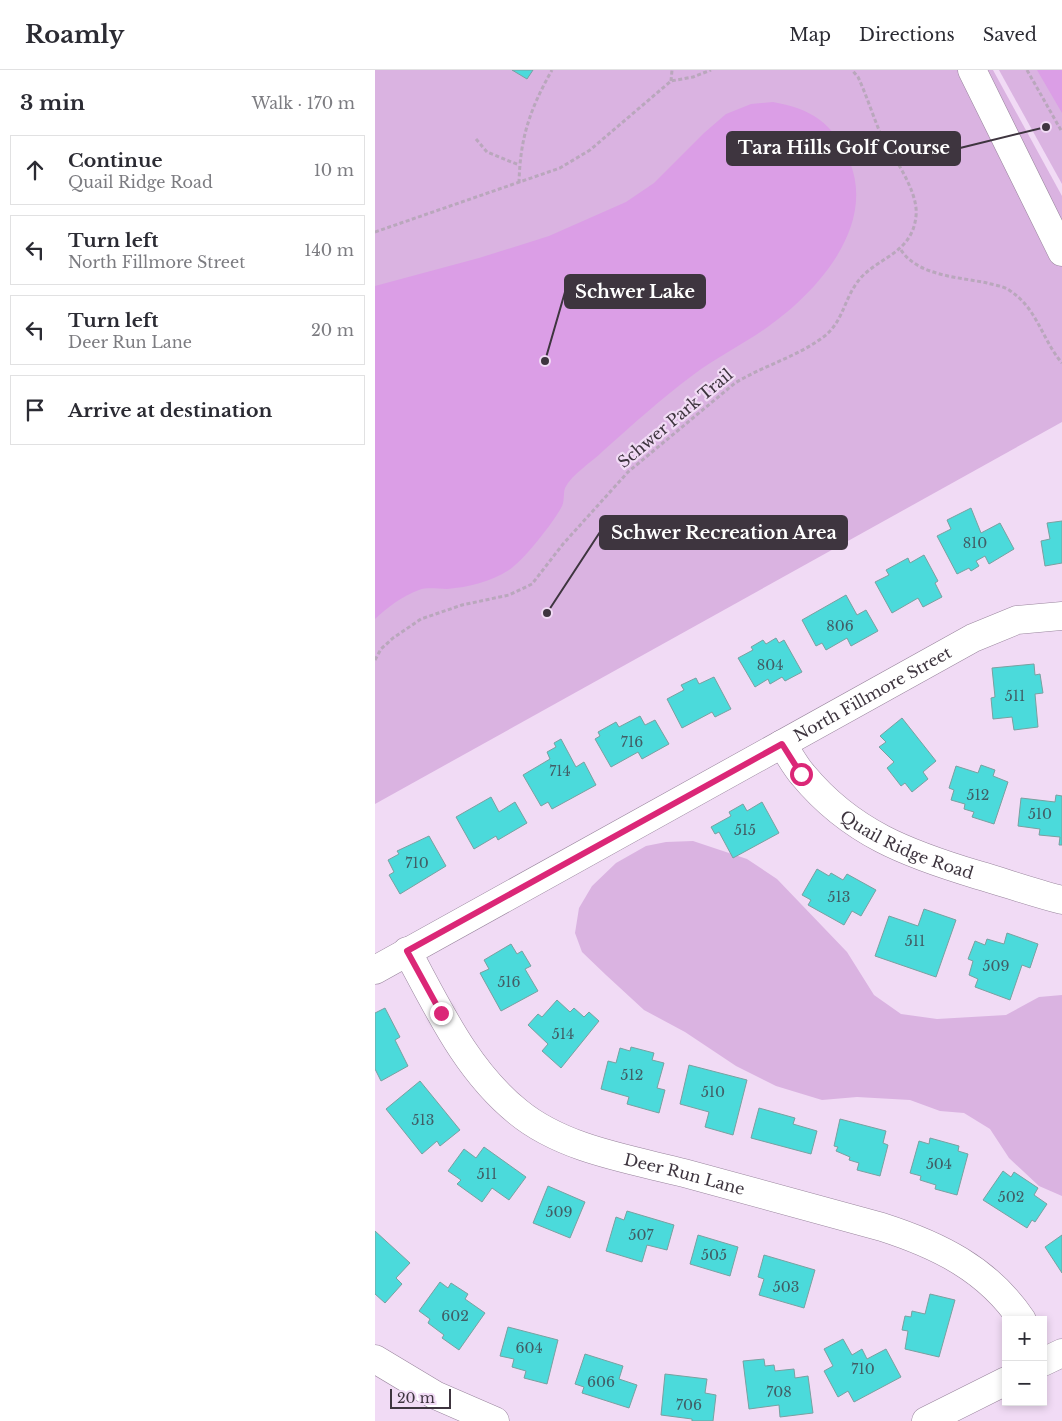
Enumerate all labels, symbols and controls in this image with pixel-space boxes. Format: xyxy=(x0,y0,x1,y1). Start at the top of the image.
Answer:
text: Roamly xyxy=(25,20,124,49)
text: Map xyxy=(789,24,831,46)
text: Directions xyxy=(859,24,955,46)
text: Saved xyxy=(983,24,1037,46)
text: 3 min xyxy=(20,90,85,116)
text: Walk · 170 m xyxy=(252,93,355,113)
callout: Tara Hills Golf Course xyxy=(727,132,960,165)
text: Tara Hills Golf Course xyxy=(738,137,950,159)
text: Continue xyxy=(68,149,163,172)
icon: ahead xyxy=(21,156,49,184)
text: 10 m xyxy=(314,160,354,180)
text: Quail Ridge Road xyxy=(68,172,213,192)
text: Turn left xyxy=(68,229,159,252)
icon: left xyxy=(21,236,49,264)
text: 140 m xyxy=(304,240,354,260)
text: North Fillmore Street xyxy=(68,252,245,272)
callout: Schwer Lake xyxy=(565,275,705,308)
text: Schwer Lake xyxy=(575,281,695,303)
text: Turn left xyxy=(68,309,159,332)
icon: left xyxy=(21,316,49,344)
text: 20 m xyxy=(311,320,354,340)
text: Deer Run Lane xyxy=(68,332,192,352)
street label: Schwer Park Trail xyxy=(613,364,737,472)
icon: arrive xyxy=(21,396,49,424)
text: Arrive at destination xyxy=(68,399,272,422)
callout: Schwer Recreation Area xyxy=(600,516,847,549)
text: Schwer Recreation Area xyxy=(611,522,838,544)
house number: 810 xyxy=(963,534,987,552)
house number: 806 xyxy=(826,617,854,635)
street label: North Fillmore Street xyxy=(790,642,955,746)
house number: 804 xyxy=(757,656,783,674)
house number: 511 xyxy=(1005,687,1025,705)
house number: 716 xyxy=(621,733,643,751)
house number: 714 xyxy=(549,762,571,780)
route start xyxy=(790,763,813,786)
house number: 512 xyxy=(967,786,989,804)
street label: Quail Ridge Road xyxy=(836,805,976,883)
house number: 510 xyxy=(1028,805,1052,823)
house number: 515 xyxy=(734,821,756,839)
house number: 710 xyxy=(405,854,429,872)
house number: 513 xyxy=(828,888,850,906)
house number: 511 xyxy=(905,932,925,950)
house number: 509 xyxy=(983,957,1009,975)
house number: 516 xyxy=(497,973,521,991)
route end xyxy=(430,1002,453,1025)
house number: 514 xyxy=(552,1025,574,1043)
house number: 512 xyxy=(621,1066,643,1084)
house number: 510 xyxy=(701,1083,725,1101)
house number: 513 xyxy=(412,1111,434,1129)
street label: Deer Run Lane xyxy=(622,1149,747,1199)
house number: 504 xyxy=(926,1155,952,1173)
house number: 511 xyxy=(477,1165,497,1183)
house number: 502 xyxy=(998,1188,1024,1206)
house number: 509 xyxy=(546,1203,572,1221)
house number: 507 xyxy=(629,1226,654,1244)
house number: 505 xyxy=(701,1246,727,1264)
house number: 503 xyxy=(773,1278,799,1296)
house number: 602 xyxy=(441,1307,469,1325)
map controls xyxy=(1002,1316,1047,1406)
button: + xyxy=(1002,1316,1047,1361)
house number: 604 xyxy=(515,1339,543,1357)
house number: 710 xyxy=(851,1360,875,1378)
button: − xyxy=(1002,1361,1047,1406)
house number: 606 xyxy=(587,1373,615,1391)
house number: 708 xyxy=(766,1383,792,1401)
scale bar xyxy=(390,1386,451,1409)
text: 20 m xyxy=(397,1389,435,1407)
house number: 706 xyxy=(676,1396,702,1414)

